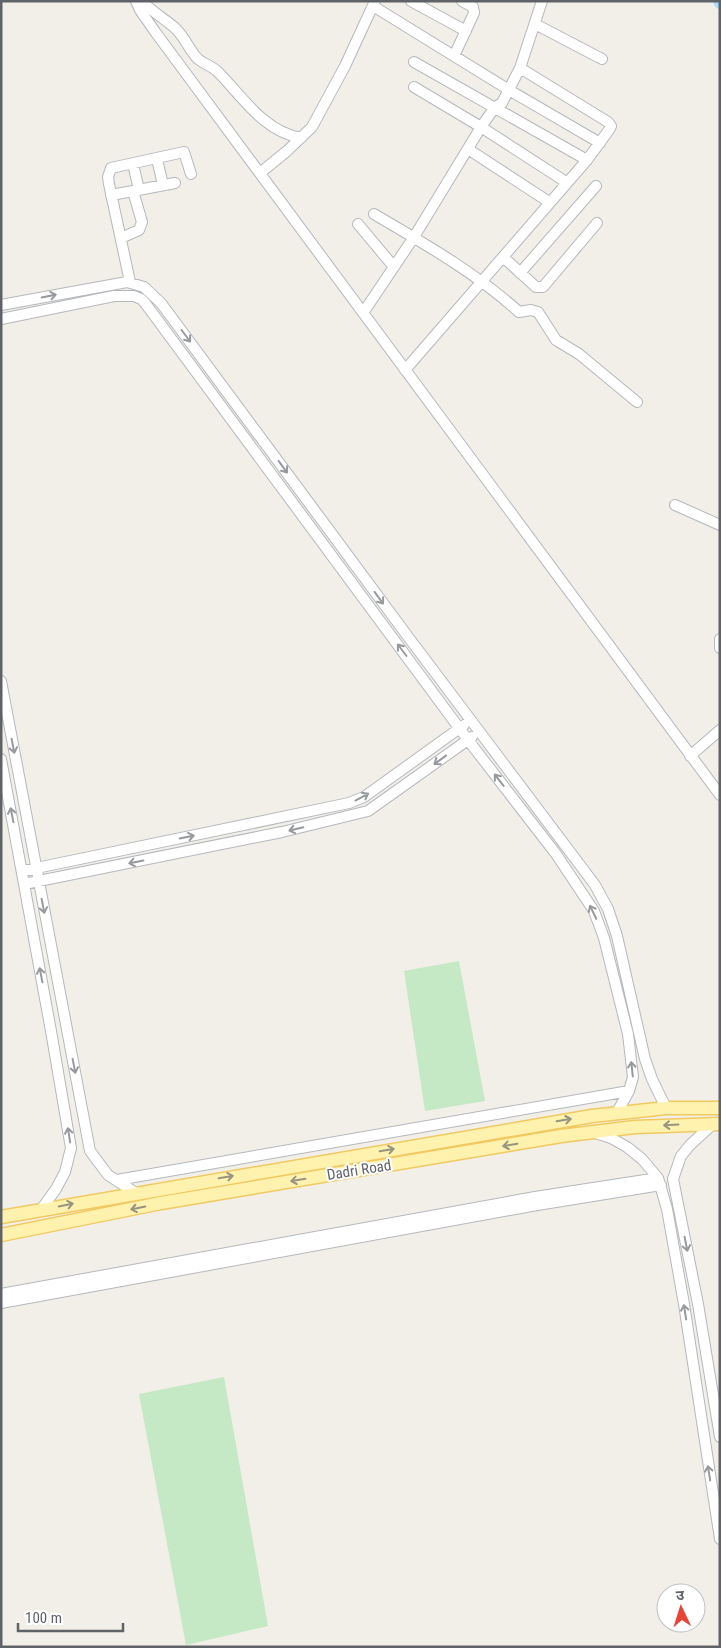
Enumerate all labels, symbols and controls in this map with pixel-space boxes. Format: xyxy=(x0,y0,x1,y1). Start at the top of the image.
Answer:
one-way arrow xyxy=(41,291,57,301)
one-way arrow xyxy=(181,329,192,342)
one-way arrow xyxy=(278,460,288,474)
one-way arrow xyxy=(374,591,385,604)
one-way arrow xyxy=(396,644,407,657)
one-way arrow xyxy=(9,738,19,754)
one-way arrow xyxy=(433,755,447,765)
one-way arrow xyxy=(493,774,504,787)
one-way arrow xyxy=(354,792,369,802)
one-way arrow xyxy=(6,807,16,823)
one-way arrow xyxy=(288,825,304,834)
one-way arrow xyxy=(178,832,194,841)
one-way arrow xyxy=(129,857,145,867)
one-way arrow xyxy=(39,898,49,914)
one-way arrow xyxy=(588,905,597,920)
one-way arrow xyxy=(36,967,45,983)
one-way arrow xyxy=(69,1057,79,1073)
one-way arrow xyxy=(627,1061,637,1077)
one-way arrow xyxy=(556,1115,572,1125)
one-way arrow xyxy=(663,1120,679,1129)
one-way arrow xyxy=(63,1127,73,1143)
one-way arrow xyxy=(502,1140,518,1150)
one-way arrow xyxy=(378,1145,394,1155)
street label: Dadri Road xyxy=(326,1156,392,1184)
one-way arrow xyxy=(218,1172,234,1182)
one-way arrow xyxy=(290,1175,306,1185)
one-way arrow xyxy=(58,1200,74,1210)
one-way arrow xyxy=(130,1203,146,1213)
one-way arrow xyxy=(682,1236,691,1252)
one-way arrow xyxy=(680,1305,690,1321)
one-way arrow xyxy=(704,1466,714,1482)
north arrow xyxy=(656,1583,706,1633)
text: उ xyxy=(675,1587,686,1603)
scale bar xyxy=(18,1600,122,1632)
text: 100 m xyxy=(25,1609,62,1627)

